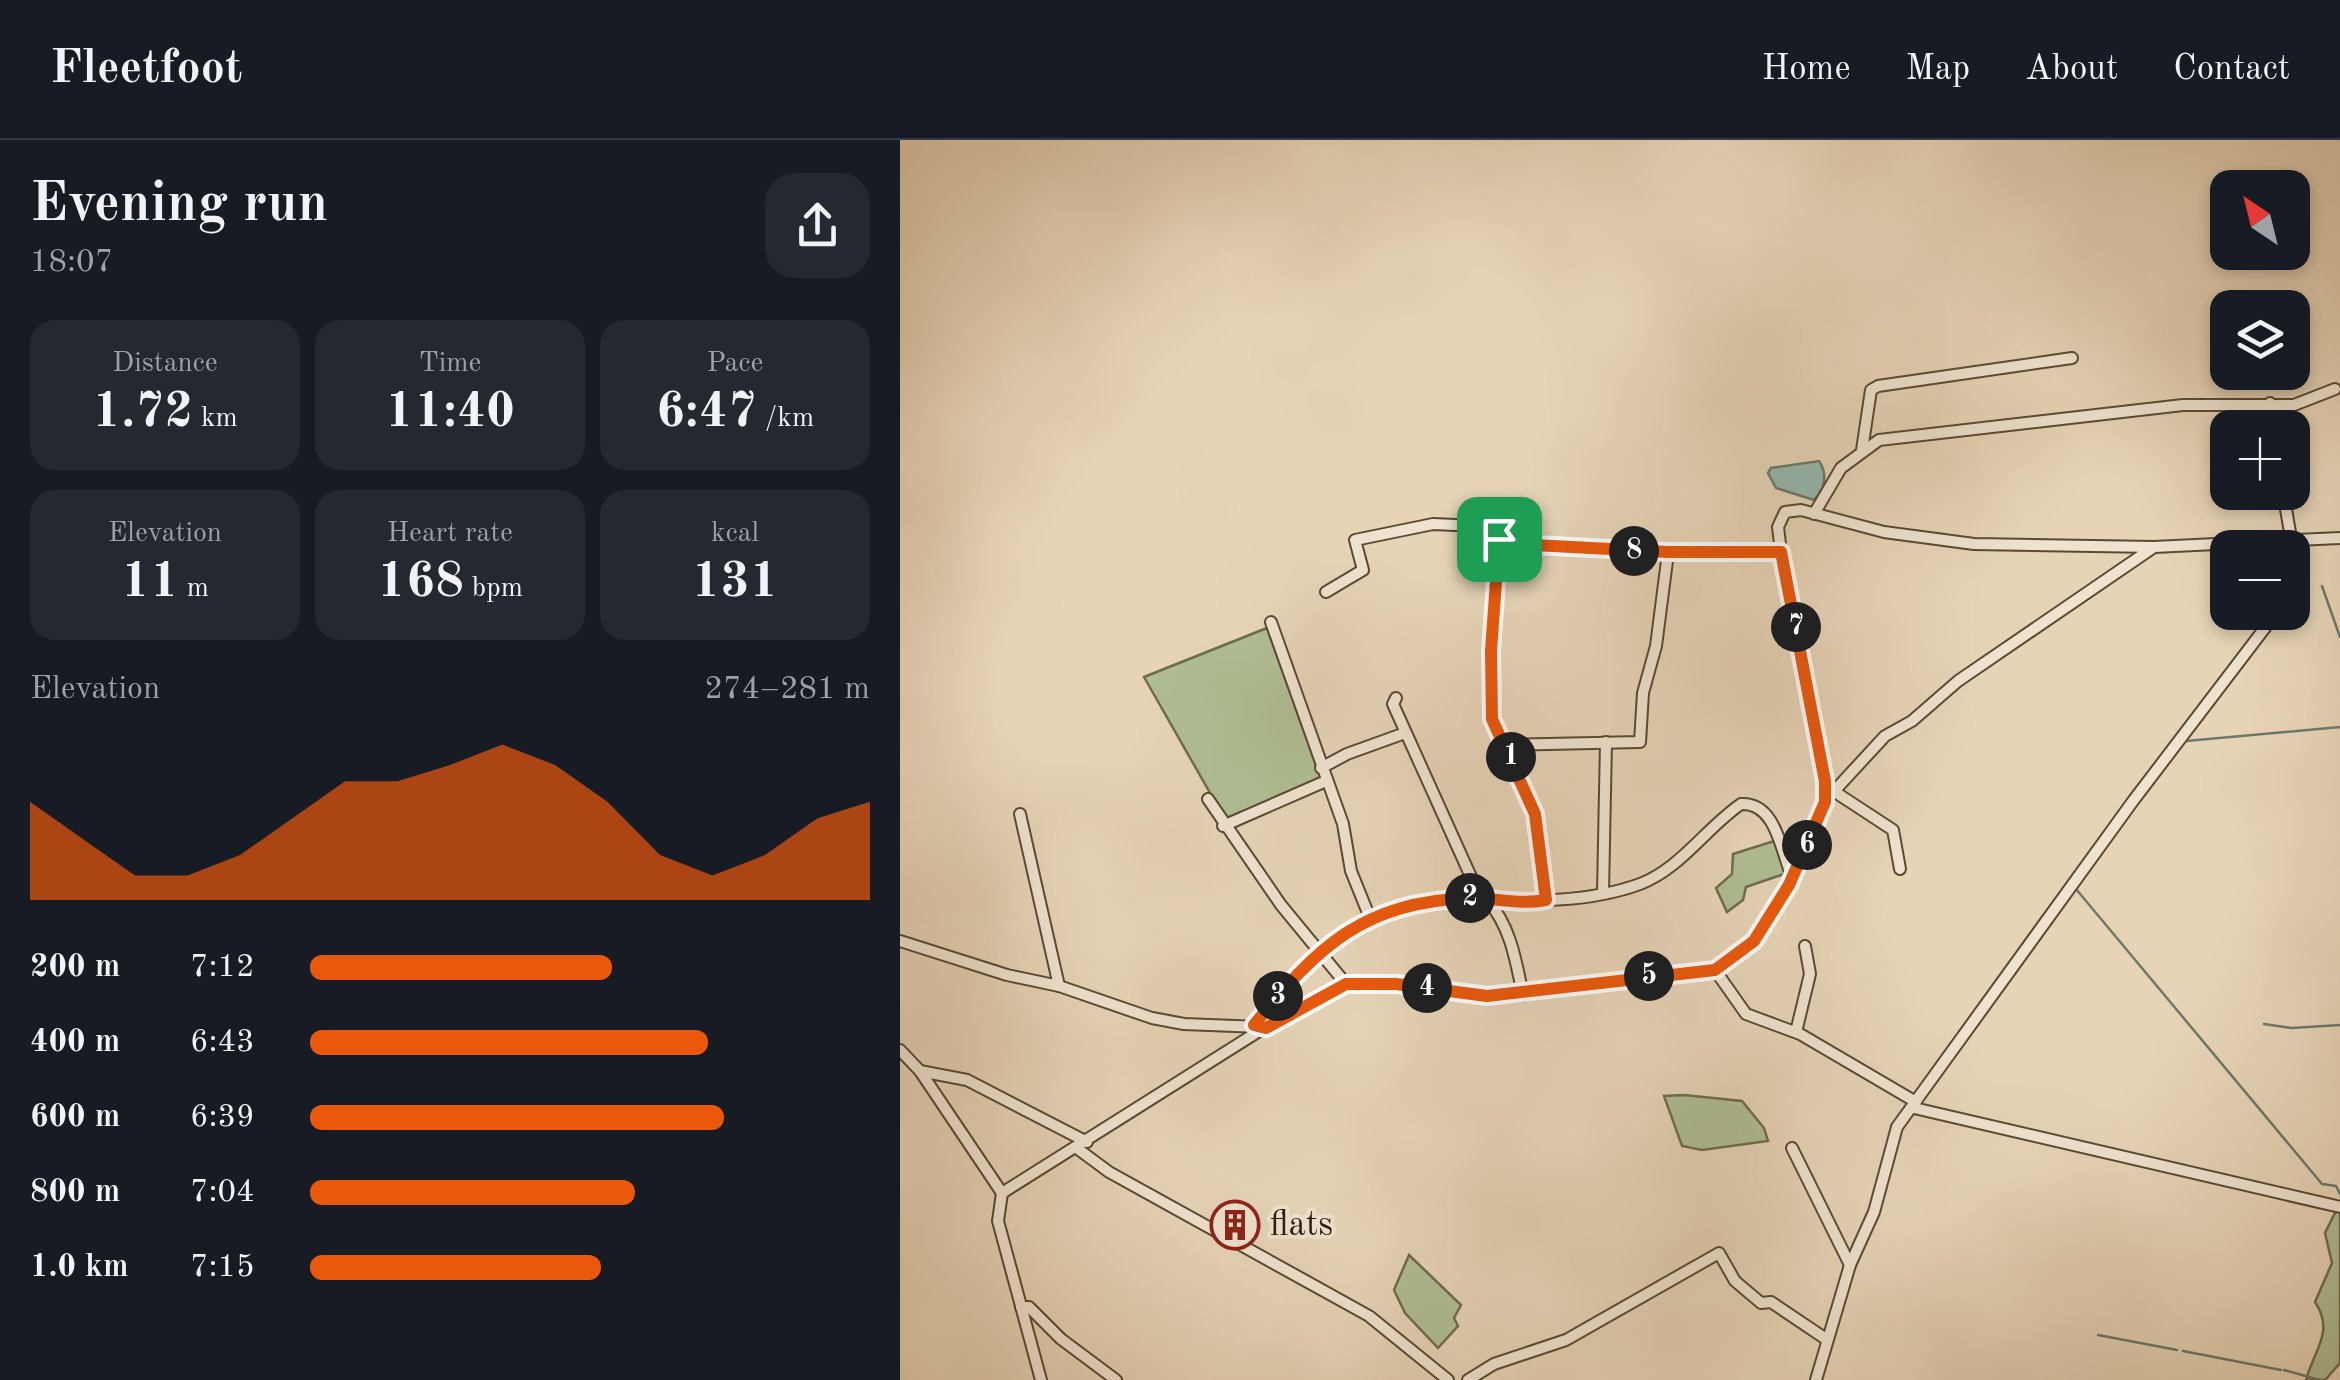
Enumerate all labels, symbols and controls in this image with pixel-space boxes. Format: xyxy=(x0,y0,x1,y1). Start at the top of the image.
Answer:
text: Fleetfoot xyxy=(50,45,242,93)
text: Home xyxy=(1762,52,1851,87)
text: Map xyxy=(1906,52,1970,87)
text: About xyxy=(2025,52,2118,87)
text: Contact xyxy=(2173,52,2290,87)
north arrow xyxy=(2210,170,2310,270)
map controls xyxy=(2210,170,2310,630)
button: share xyxy=(765,173,870,278)
text: Evening run xyxy=(30,178,328,233)
text: 18:07 xyxy=(30,247,113,279)
button: layers xyxy=(2210,290,2310,390)
text: Distance xyxy=(112,350,218,378)
text: Time xyxy=(419,350,481,378)
text: Pace xyxy=(707,350,763,378)
text: 1.72 xyxy=(92,388,193,438)
text: 11:40 xyxy=(385,388,515,438)
text: 6:47 xyxy=(656,388,757,438)
text: km xyxy=(193,405,238,433)
text: /km xyxy=(757,405,814,433)
button: + xyxy=(2210,410,2310,510)
pin xyxy=(1457,497,1542,582)
icon: arrive xyxy=(1472,512,1527,567)
text: Elevation xyxy=(108,520,222,548)
text: Heart rate xyxy=(387,520,513,548)
text: kcal xyxy=(711,520,759,548)
pin: 8 xyxy=(1609,526,1659,576)
button: − xyxy=(2210,530,2310,630)
text: 8 xyxy=(1626,537,1642,565)
text: 11 xyxy=(121,558,179,608)
text: 168 xyxy=(377,558,464,608)
text: 131 xyxy=(692,558,779,608)
text: m xyxy=(179,575,209,603)
text: bpm xyxy=(464,575,523,603)
pin: 7 xyxy=(1771,602,1821,652)
text: 7 xyxy=(1788,613,1804,641)
text: Elevation xyxy=(30,674,160,706)
text: 274–281 m xyxy=(704,674,870,706)
pin: 1 xyxy=(1486,732,1536,782)
text: 1 xyxy=(1503,743,1519,771)
pin: 6 xyxy=(1782,820,1832,870)
text: 6 xyxy=(1799,831,1815,859)
pin: 2 xyxy=(1445,873,1495,923)
text: 2 xyxy=(1462,884,1478,912)
pin: 5 xyxy=(1624,951,1674,1001)
text: 200 m xyxy=(30,952,120,984)
text: 7:12 xyxy=(190,952,255,984)
text: 5 xyxy=(1641,962,1657,990)
pin: 4 xyxy=(1402,963,1452,1013)
pin: 3 xyxy=(1253,971,1303,1021)
text: 4 xyxy=(1419,974,1435,1002)
text: 3 xyxy=(1270,982,1286,1010)
text: 400 m xyxy=(30,1027,120,1059)
text: 6:43 xyxy=(190,1027,255,1059)
text: 600 m xyxy=(30,1102,120,1134)
text: 6:39 xyxy=(190,1102,255,1134)
text: 800 m xyxy=(30,1177,120,1209)
text: 7:04 xyxy=(190,1177,255,1209)
building icon: flats xyxy=(1209,1199,1261,1251)
place label: flats xyxy=(1270,1208,1333,1243)
text: 1.0 km xyxy=(30,1252,129,1284)
text: 7:15 xyxy=(190,1252,255,1284)

